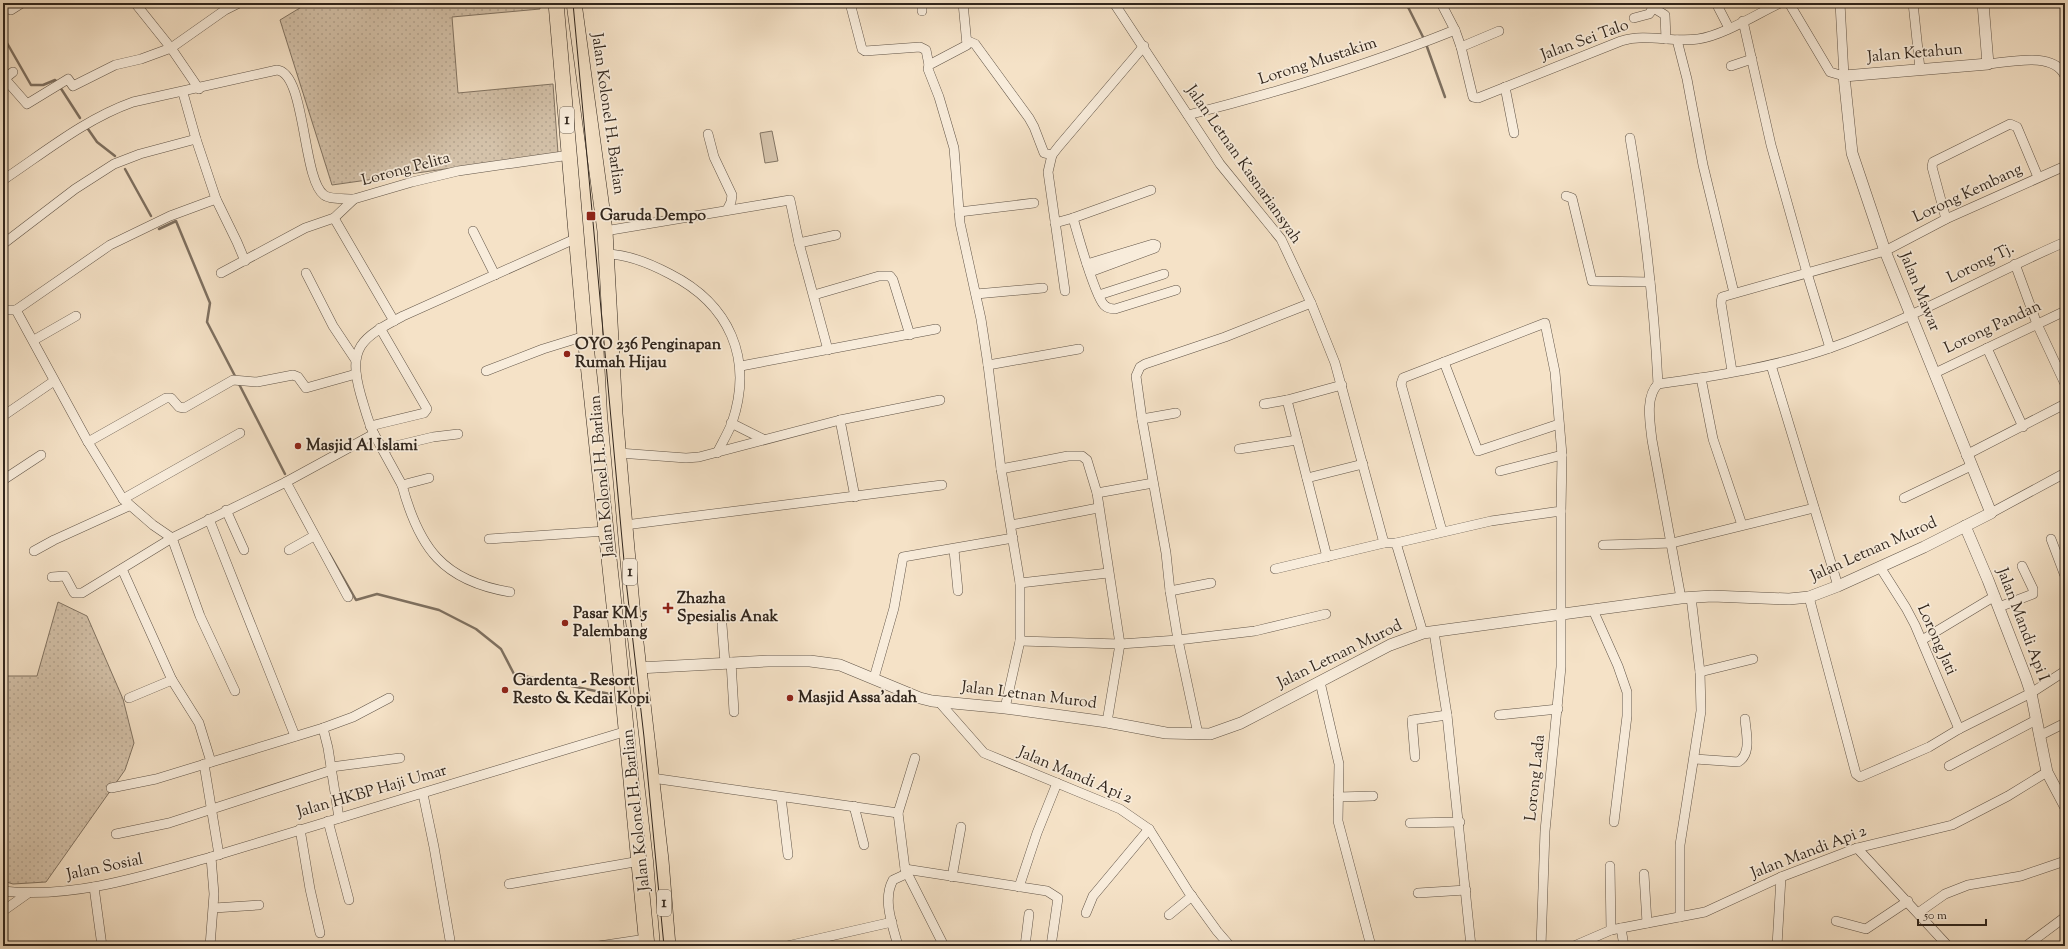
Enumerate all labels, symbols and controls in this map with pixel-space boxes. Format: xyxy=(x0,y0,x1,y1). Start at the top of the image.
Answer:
street label: Jalan Sei Talo xyxy=(1537,14,1632,68)
street label: Jalan Kolonel H. Barlian xyxy=(584,31,630,197)
street label: Lorong Mustakim xyxy=(1256,32,1380,92)
street label: Jalan Ketahun xyxy=(1865,38,1964,70)
street label: Jalan Letnan Kasnariansyah xyxy=(1179,80,1307,250)
road number: 1 xyxy=(560,107,574,133)
street label: Lorong Pelita xyxy=(359,147,454,193)
street label: Lorong Kembang xyxy=(1910,158,2027,229)
place label: Garuda Dempo xyxy=(600,205,706,228)
marker: Garuda Dempo xyxy=(585,210,597,222)
street label: Lorong Tj. xyxy=(1943,238,2019,290)
street label: Jalan Mawar xyxy=(1892,248,1945,335)
street label: Lorong Pandan xyxy=(1941,295,2046,361)
place label: OYO 236 Penginapan Rumah Hijau xyxy=(575,334,722,375)
marker: OYO 236 Penginapan Rumah Hijau xyxy=(562,349,572,359)
street label: Jalan Kolonel H. Barlian xyxy=(584,393,622,559)
place label: Masjid Al Islami xyxy=(306,435,418,458)
marker: Masjid Al Islami xyxy=(293,441,303,451)
street label: Jalan Letnan Murod xyxy=(1806,512,1941,589)
road number: 1 xyxy=(623,559,637,585)
street label: Jalan Mandi Api I xyxy=(1989,564,2054,685)
place label: Zhazha Spesialis Anak xyxy=(677,588,779,629)
street label: Lorong Jati xyxy=(1910,601,1962,680)
marker: Zhazha Spesialis Anak xyxy=(662,602,674,614)
place label: Pasar KM 5 Palembang xyxy=(573,603,648,644)
street label: Jalan Letnan Murod xyxy=(1273,615,1406,696)
marker: Pasar KM 5 Palembang xyxy=(560,618,570,628)
place label: Gardenta - Resort Resto & Kedai Kopi xyxy=(513,670,650,711)
street label: Jalan Letnan Murod xyxy=(959,676,1098,716)
marker: Gardenta - Resort Resto & Kedai Kopi xyxy=(500,685,510,695)
place label: Masjid Assa'adah xyxy=(798,687,918,710)
marker: Masjid Assa'adah xyxy=(785,693,795,703)
street label: Jalan Kolonel H. Barlian xyxy=(617,727,657,893)
street label: Lorong Lada xyxy=(1520,733,1552,822)
street label: Jalan Mandi Api 2 xyxy=(1013,741,1136,811)
street label: Jalan HKBP Haji Umar xyxy=(293,760,450,825)
street label: Jalan Mandi Api 2 xyxy=(1747,820,1871,886)
street label: Jalan Sosial xyxy=(64,849,146,888)
road number: 1 xyxy=(657,890,671,916)
scale bar xyxy=(1918,901,1986,927)
text: 50 m xyxy=(1923,907,1947,925)

